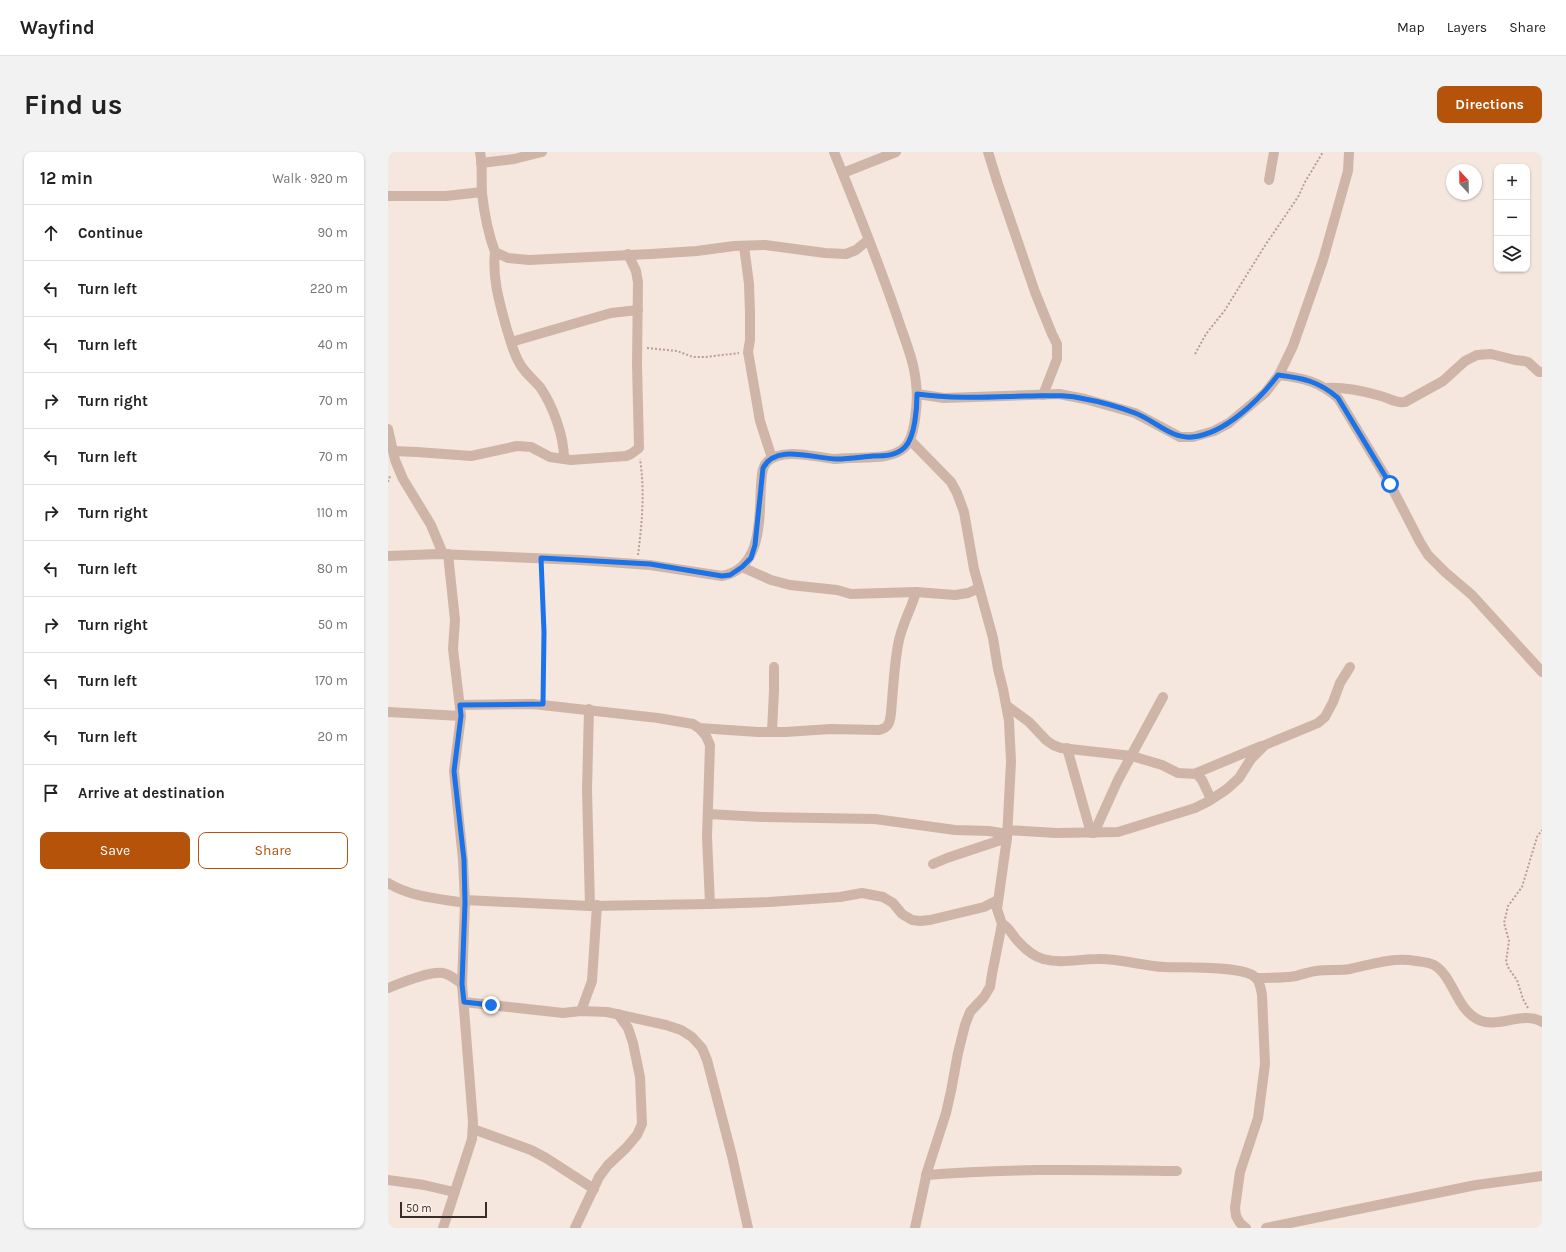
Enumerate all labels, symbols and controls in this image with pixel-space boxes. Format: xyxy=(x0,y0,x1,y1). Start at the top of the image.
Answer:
text: Wayfind xyxy=(20,17,95,39)
text: Map xyxy=(1397,19,1425,36)
text: Layers xyxy=(1447,19,1487,36)
text: Share xyxy=(1509,19,1546,36)
button: Directions xyxy=(1437,86,1542,123)
text: Find us xyxy=(24,88,123,121)
north arrow xyxy=(1446,164,1482,200)
map controls xyxy=(1494,164,1530,272)
button: + xyxy=(1494,164,1530,200)
text: 12 min xyxy=(40,168,93,188)
text: Walk · 920 m xyxy=(272,171,348,186)
button: − xyxy=(1494,200,1530,236)
icon: ahead xyxy=(40,222,62,244)
text: Continue xyxy=(78,224,143,242)
text: 90 m xyxy=(317,225,348,240)
button: layers xyxy=(1494,236,1530,272)
icon: left xyxy=(40,278,62,300)
text: Turn left xyxy=(78,280,137,298)
text: 220 m xyxy=(310,281,348,296)
icon: left xyxy=(40,334,62,356)
text: Turn left xyxy=(78,336,137,354)
text: 40 m xyxy=(318,337,348,352)
icon: right xyxy=(40,390,62,412)
text: Turn right xyxy=(78,392,148,410)
text: 70 m xyxy=(319,393,348,408)
icon: left xyxy=(40,446,62,468)
text: Turn left xyxy=(78,448,137,466)
text: 70 m xyxy=(319,449,348,464)
route start xyxy=(1381,475,1399,493)
icon: right xyxy=(40,502,62,524)
text: Turn right xyxy=(78,504,148,522)
text: 110 m xyxy=(316,505,348,520)
icon: left xyxy=(40,558,62,580)
text: Turn left xyxy=(78,560,137,578)
text: 80 m xyxy=(317,561,348,576)
icon: right xyxy=(40,614,62,636)
text: Turn right xyxy=(78,616,148,634)
text: 50 m xyxy=(318,617,348,632)
icon: left xyxy=(40,670,62,692)
text: Turn left xyxy=(78,672,137,690)
text: 170 m xyxy=(315,673,348,688)
icon: left xyxy=(40,726,62,748)
text: Turn left xyxy=(78,728,137,746)
text: 20 m xyxy=(318,729,348,744)
icon: arrive xyxy=(40,782,62,804)
text: Arrive at destination xyxy=(78,784,225,802)
button: Save xyxy=(40,832,190,869)
button: Share xyxy=(198,832,348,869)
route end xyxy=(482,996,500,1014)
scale bar xyxy=(400,1200,487,1219)
text: 50 m xyxy=(406,1202,432,1215)

